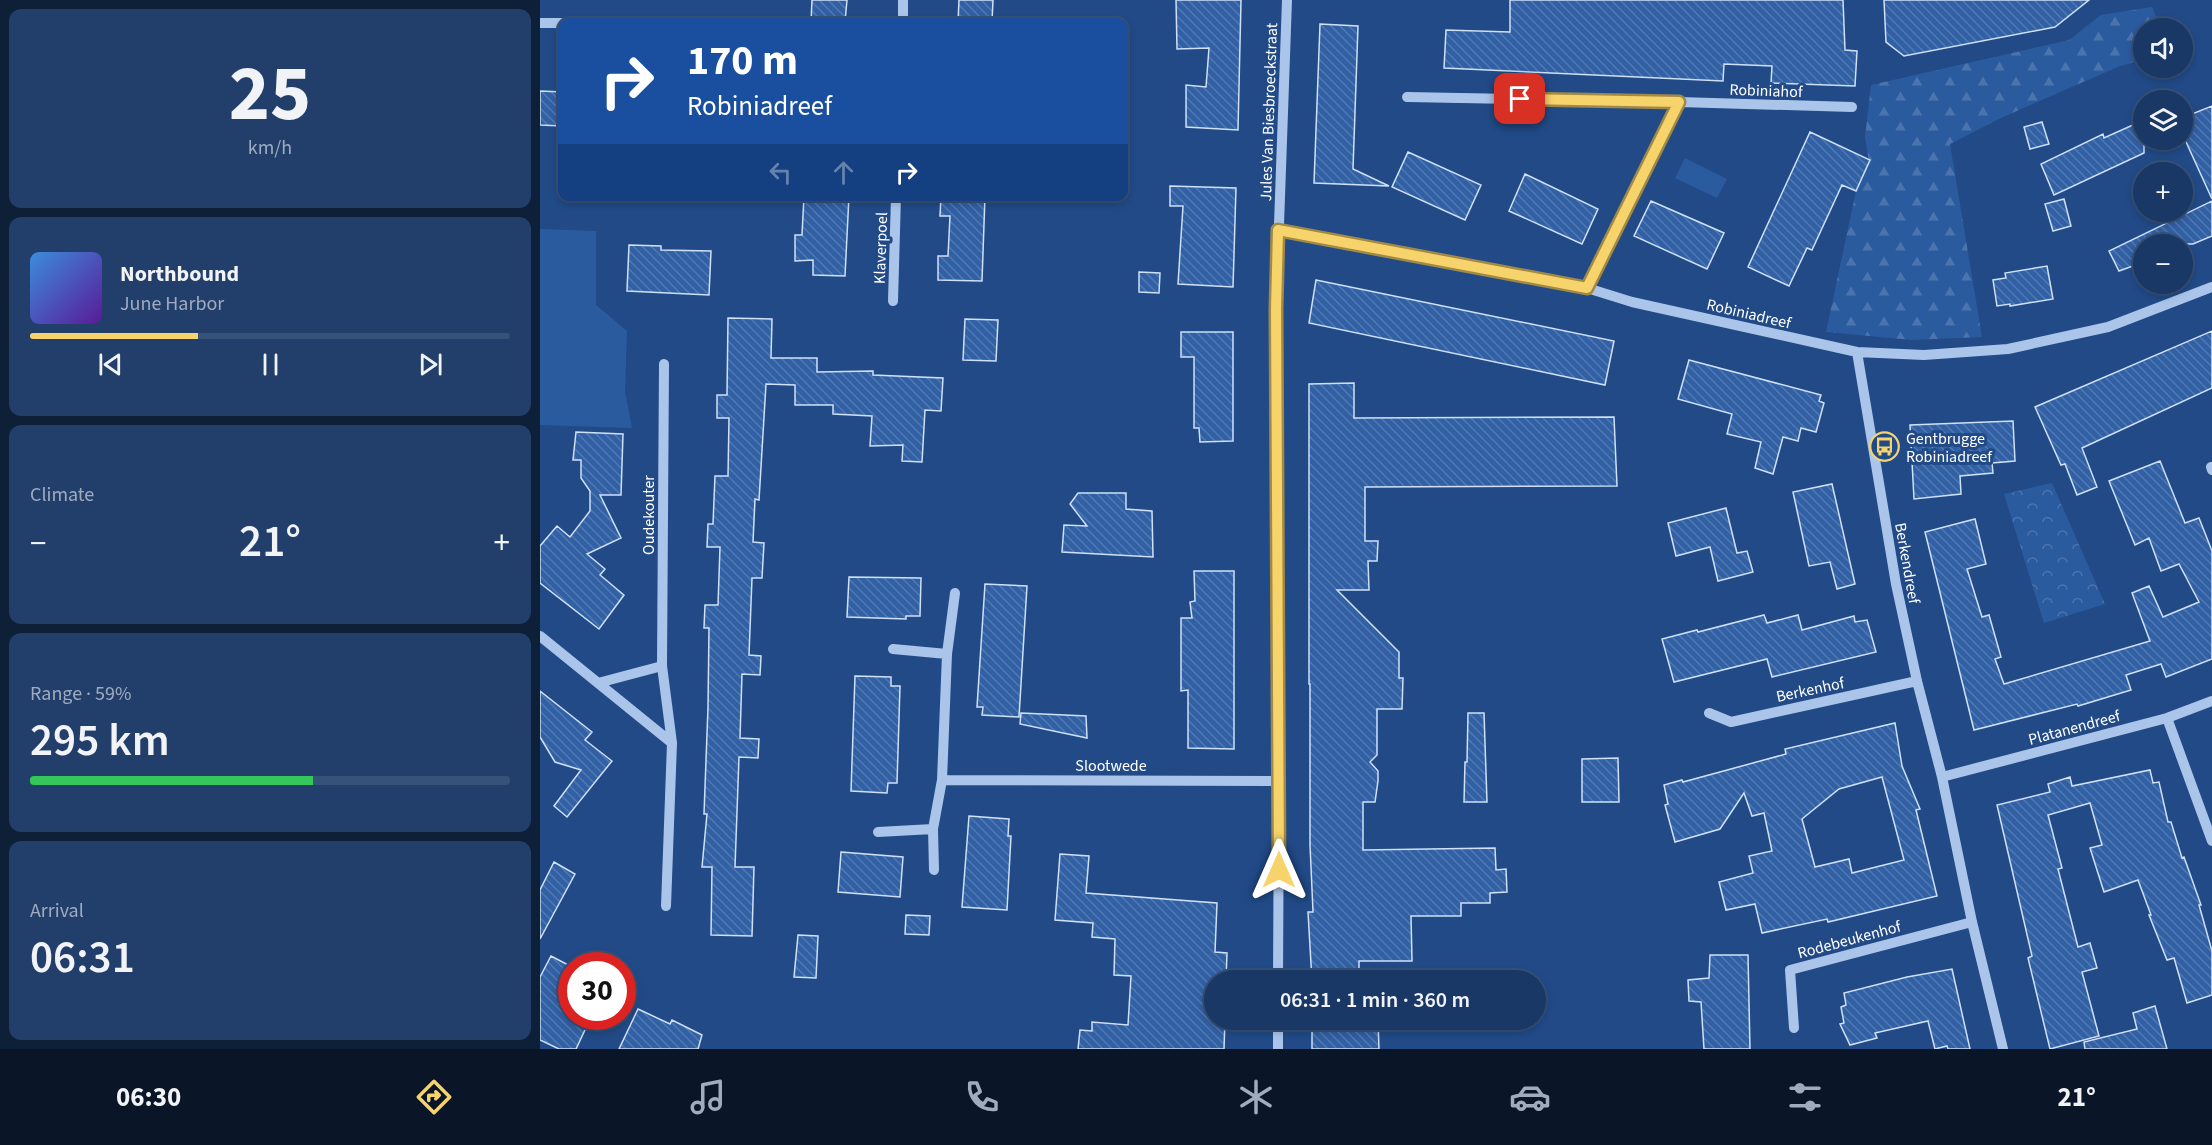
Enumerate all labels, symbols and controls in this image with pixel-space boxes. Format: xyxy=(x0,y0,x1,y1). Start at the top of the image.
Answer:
map controls xyxy=(2133,18,2193,294)
button: sound xyxy=(2133,18,2193,78)
street label: Jules Van Biesbroeckstraat xyxy=(1255,22,1283,202)
text: 170 m xyxy=(687,31,798,91)
text: 25 xyxy=(229,39,311,150)
icon: right xyxy=(588,42,666,120)
pin xyxy=(1494,73,1545,124)
street label: Robiniahof xyxy=(1729,79,1804,103)
icon: arrive xyxy=(1503,82,1536,115)
text: Robiniadreef xyxy=(687,87,832,126)
button: layers xyxy=(2133,90,2193,150)
text: km/h xyxy=(248,134,292,162)
icon: left xyxy=(764,156,797,189)
icon: ahead xyxy=(827,156,860,189)
icon: right xyxy=(890,156,923,189)
button: + xyxy=(2133,162,2193,222)
street label: Klaverpoel xyxy=(869,212,893,284)
button: − xyxy=(2133,234,2193,294)
text: Northbound xyxy=(120,258,239,290)
text: June Harbor xyxy=(120,290,224,318)
street label: Robiniadreef xyxy=(1704,294,1794,335)
icon: previous xyxy=(94,348,127,381)
icon: pause xyxy=(254,348,287,381)
icon: next xyxy=(414,348,447,381)
place label: Gentbrugge Robiniadreef xyxy=(1906,428,1993,468)
bus stop icon: Gentbrugge Robiniadreef xyxy=(1869,431,1901,463)
street label: Oudekouter xyxy=(638,475,660,555)
text: Climate xyxy=(30,481,94,509)
text: 21° xyxy=(239,510,301,574)
text: − xyxy=(30,520,46,567)
text: + xyxy=(494,520,510,567)
street label: Berkendreef xyxy=(1889,521,1925,607)
street label: Berkenhof xyxy=(1774,672,1848,708)
text: Range · 59% xyxy=(30,680,131,708)
street label: Platanendreef xyxy=(2026,705,2124,751)
text: 295 km xyxy=(30,709,170,773)
street label: Slootwede xyxy=(1075,755,1147,777)
position arrow xyxy=(1247,838,1311,902)
text: Arrival xyxy=(30,897,84,925)
street label: Rodebeukenhof xyxy=(1795,915,1905,964)
text: 06:31 xyxy=(30,926,135,990)
speed limit sign: 30 xyxy=(558,952,636,1030)
text: 06:31 · 1 min · 360 m xyxy=(1280,984,1470,1016)
icon: directions xyxy=(413,1076,455,1118)
icon: music xyxy=(687,1076,729,1118)
icon: phone xyxy=(961,1076,1003,1118)
icon: climate xyxy=(1235,1076,1277,1118)
icon: car xyxy=(1509,1076,1551,1118)
icon: filters xyxy=(1784,1076,1826,1118)
text: 06:30 xyxy=(116,1078,181,1117)
text: 21° xyxy=(2058,1078,2096,1117)

